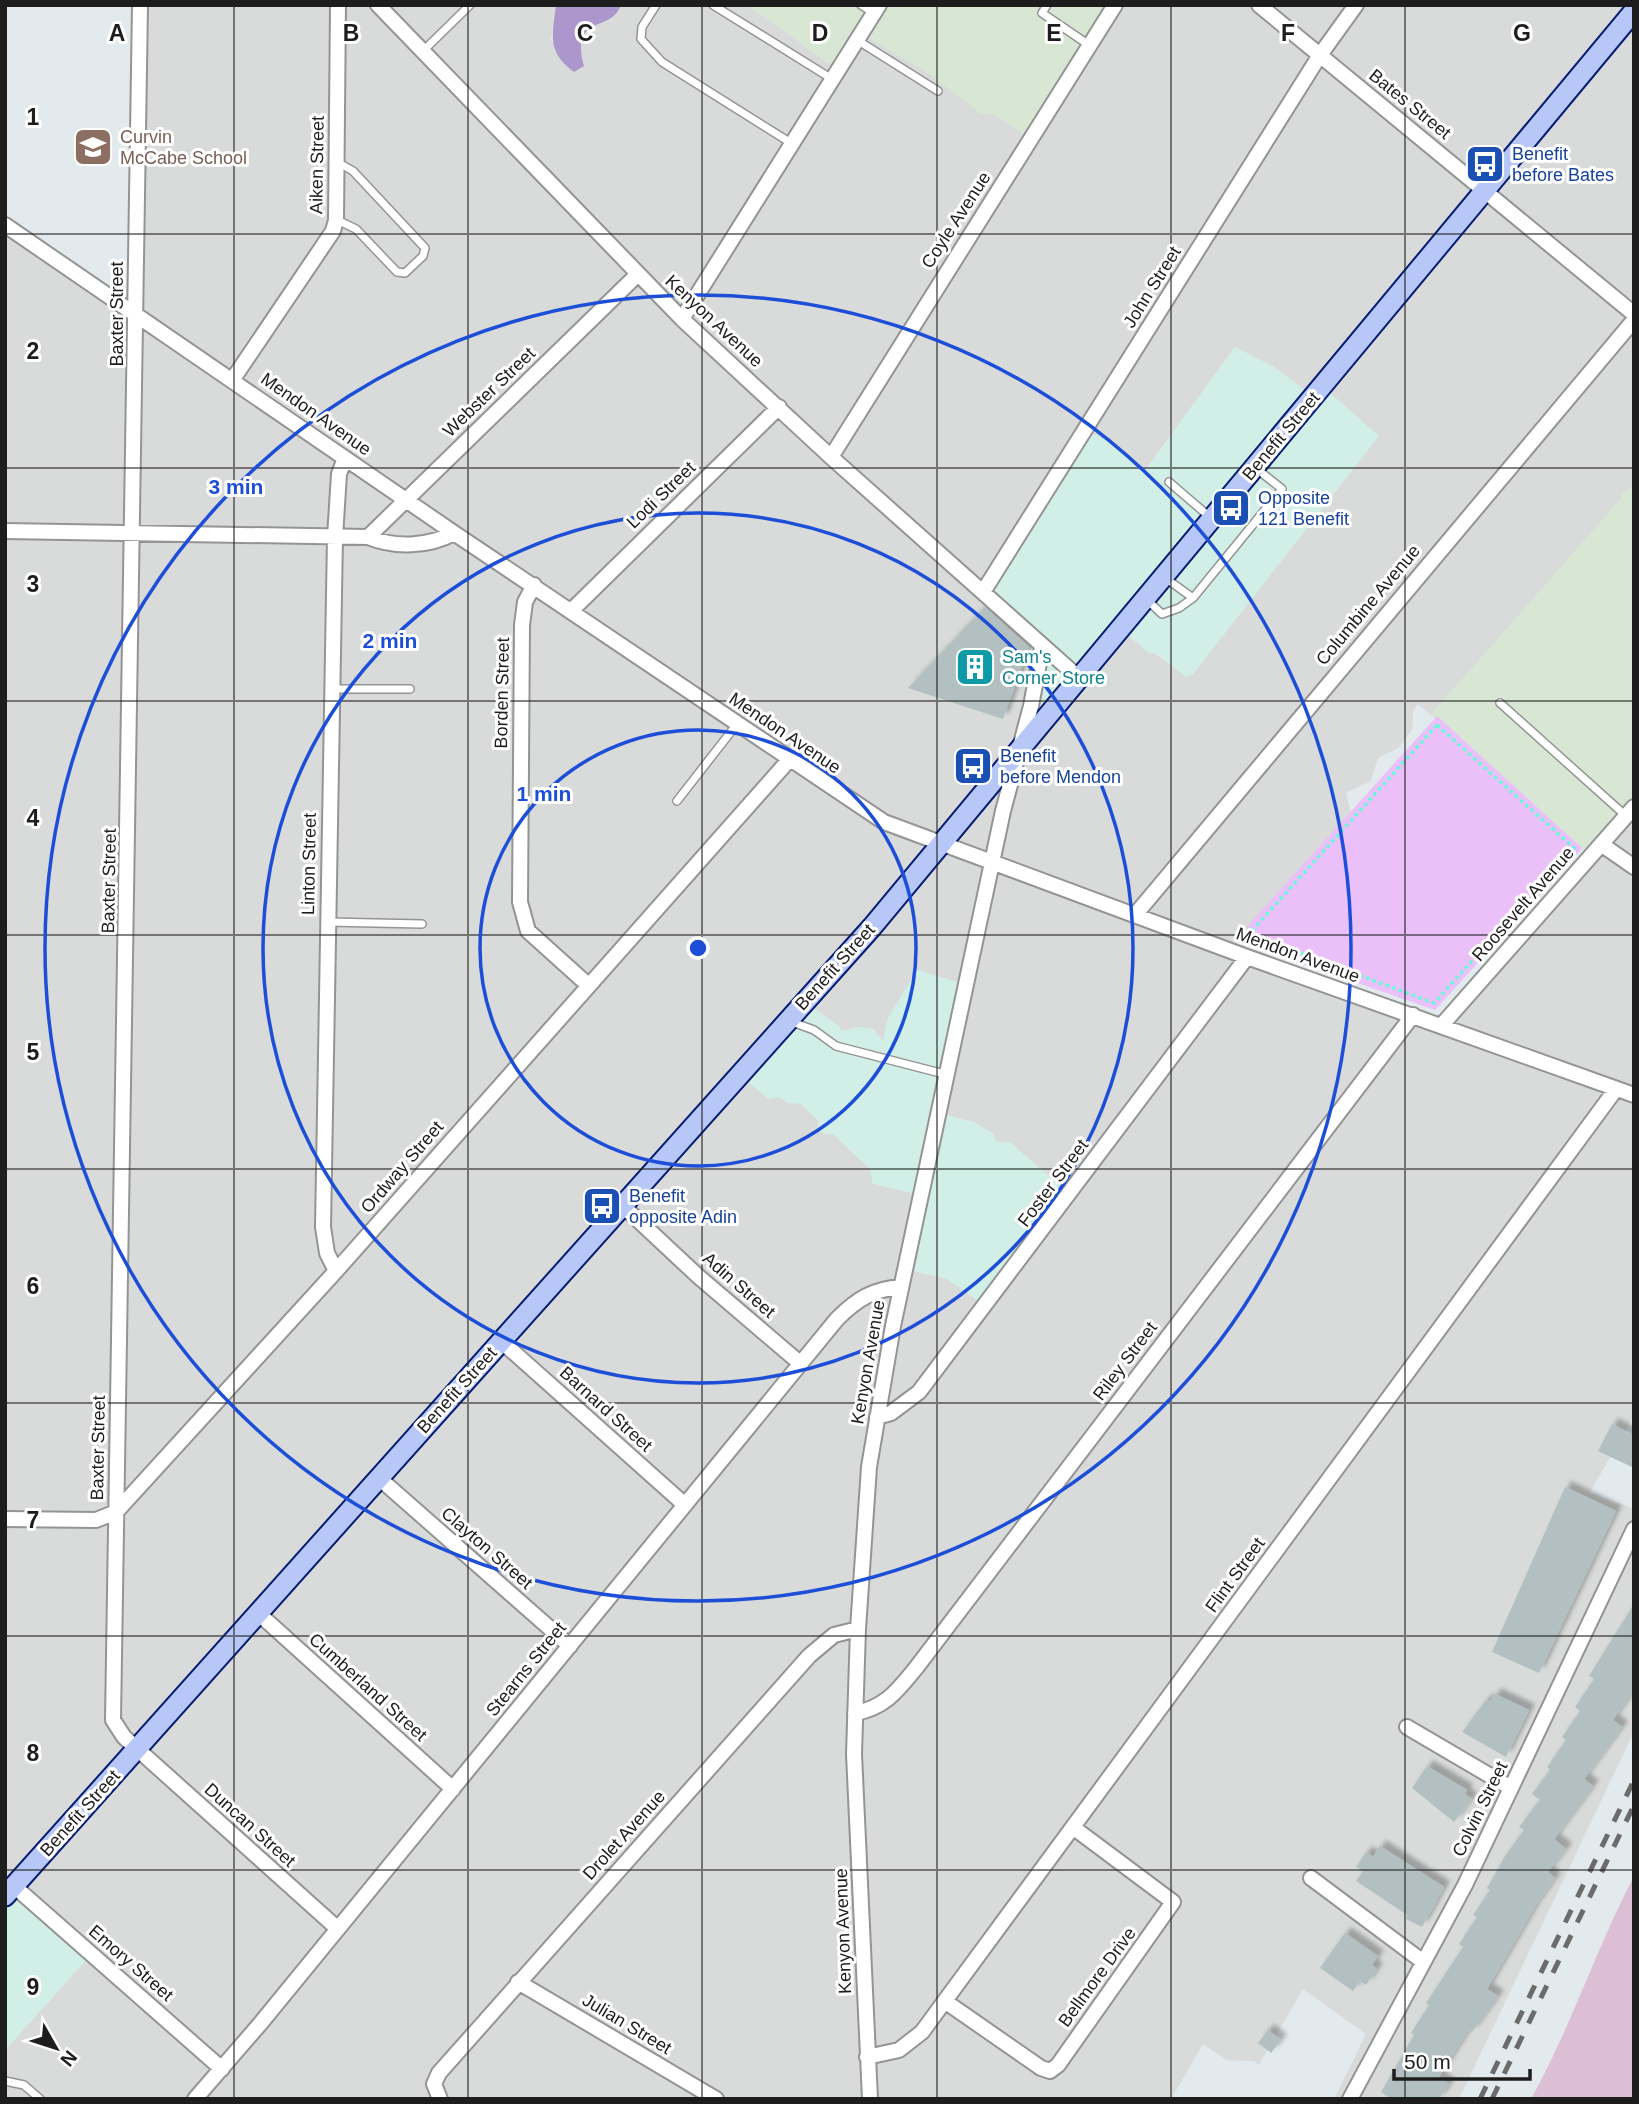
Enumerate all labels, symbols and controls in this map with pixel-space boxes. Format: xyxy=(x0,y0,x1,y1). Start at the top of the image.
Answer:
text: A xyxy=(109,20,125,46)
text: B xyxy=(343,20,359,46)
text: C xyxy=(577,20,593,46)
text: D xyxy=(812,20,828,46)
text: E xyxy=(1046,20,1062,46)
text: F xyxy=(1281,20,1295,46)
text: G xyxy=(1513,20,1531,46)
street label: Bates Street xyxy=(1365,65,1455,143)
text: 1 xyxy=(27,104,40,130)
street label: Aiken Street xyxy=(306,116,328,214)
school or university icon: Curvin McCabe School xyxy=(72,126,114,168)
place label: Curvin McCabe School xyxy=(120,127,247,168)
bus stop icon: Benefit before Bates xyxy=(1464,143,1506,185)
place label: Benefit before Bates xyxy=(1512,144,1614,185)
street label: Coyle Avenue xyxy=(917,168,995,272)
street label: John Street xyxy=(1119,243,1185,331)
street label: Baxter Street xyxy=(107,261,127,367)
street label: Kenyon Avenue xyxy=(661,271,767,371)
text: 2 xyxy=(27,338,39,364)
street label: Webster Street xyxy=(439,343,539,441)
street label: Mendon Avenue xyxy=(257,369,375,459)
street label: Benefit Street xyxy=(1238,388,1324,484)
street label: Lodi Street xyxy=(623,458,699,532)
text: 3 min xyxy=(209,475,263,498)
bus stop icon: Opposite 121 Benefit xyxy=(1210,487,1252,529)
place label: Opposite 121 Benefit xyxy=(1258,488,1349,529)
street label: Columbine Avenue xyxy=(1312,541,1424,669)
text: 3 xyxy=(27,571,39,597)
text: 2 min xyxy=(363,629,417,652)
street label: Borden Street xyxy=(491,637,513,749)
building icon: Sam's Corner Store xyxy=(954,646,996,688)
place label: Sam's Corner Store xyxy=(1002,647,1105,688)
street label: Mendon Avenue xyxy=(726,688,844,778)
bus stop icon: Benefit before Mendon xyxy=(952,745,994,787)
place label: Benefit before Mendon xyxy=(1000,746,1121,787)
text: 1 min xyxy=(517,782,571,805)
text: 4 xyxy=(27,805,40,831)
street label: Linton Street xyxy=(298,813,320,915)
street label: Baxter Street xyxy=(98,828,120,934)
street label: Roosevelt Avenue xyxy=(1468,843,1578,965)
street label: Benefit Street xyxy=(791,920,879,1014)
street label: Mendon Avenue xyxy=(1234,923,1362,987)
centre of rings xyxy=(686,936,710,960)
text: 5 xyxy=(27,1039,40,1065)
street label: Ordway Street xyxy=(357,1117,447,1217)
street label: Foster Street xyxy=(1014,1135,1092,1231)
bus stop icon: Benefit opposite Adin xyxy=(581,1185,623,1227)
place label: Benefit opposite Adin xyxy=(629,1186,737,1227)
street label: Adin Street xyxy=(699,1248,779,1322)
text: 6 xyxy=(27,1273,39,1299)
street label: Kenyon Avenue xyxy=(847,1298,889,1426)
street label: Riley Street xyxy=(1089,1318,1161,1404)
street label: Benefit Street xyxy=(413,1343,501,1437)
street label: Barnard Street xyxy=(556,1362,656,1456)
street label: Baxter Street xyxy=(87,1395,109,1501)
street label: Clayton Street xyxy=(437,1503,537,1593)
text: 7 xyxy=(27,1507,39,1533)
street label: Flint Street xyxy=(1201,1534,1269,1616)
street label: Stearns Street xyxy=(482,1618,570,1720)
street label: Cumberland Street xyxy=(305,1629,431,1745)
text: 8 xyxy=(27,1740,40,1766)
street label: Colvin Street xyxy=(1448,1758,1512,1860)
street label: Benefit Street xyxy=(36,1766,124,1860)
street label: Duncan Street xyxy=(201,1779,299,1871)
street label: Drolet Avenue xyxy=(579,1786,669,1884)
street label: Kenyon Avenue xyxy=(831,1868,855,1994)
street label: Emory Street xyxy=(85,1921,177,2005)
street label: Bellmore Drive xyxy=(1054,1923,1140,2031)
text: 9 xyxy=(27,1974,39,2000)
street label: Julian Street xyxy=(579,1990,675,2058)
north arrow xyxy=(21,2013,91,2083)
scale bar xyxy=(1394,2038,1530,2082)
text: N xyxy=(56,2046,81,2070)
text: 50 m xyxy=(1404,2050,1451,2073)

